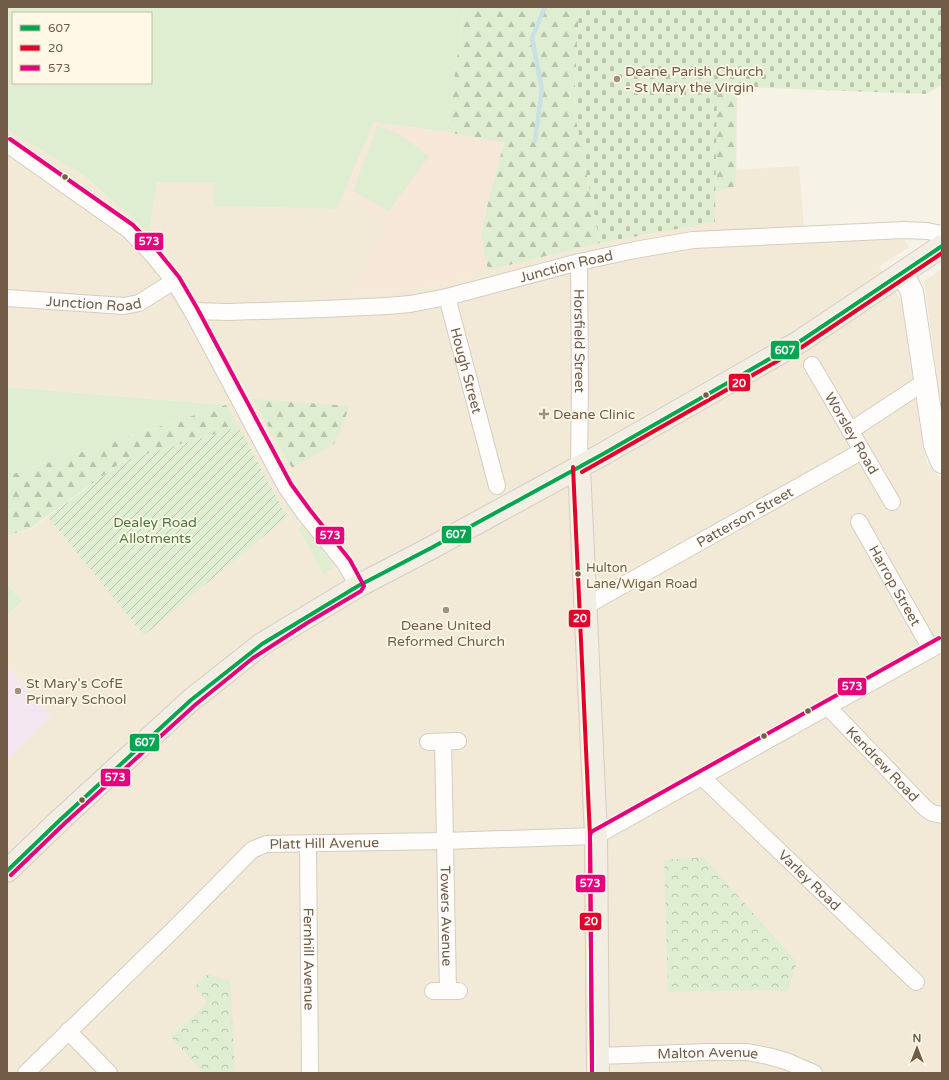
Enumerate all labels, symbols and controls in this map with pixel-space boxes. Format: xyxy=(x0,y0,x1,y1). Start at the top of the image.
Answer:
legend xyxy=(12,12,152,84)
text: 607 xyxy=(48,21,71,35)
text: 20 xyxy=(48,41,64,55)
text: 573 xyxy=(48,61,71,75)
place label: Deane Parish Church - St Mary the Virgin xyxy=(625,63,764,96)
marker: Deane Parish Church - St Mary the Virgin xyxy=(612,74,622,84)
unlabelled marker xyxy=(60,172,70,182)
line badge: 573 xyxy=(134,232,164,251)
text: 573 xyxy=(139,235,159,248)
street label: Junction Road xyxy=(518,247,615,286)
street label: Horsfield Street xyxy=(570,289,588,394)
street label: Junction Road xyxy=(45,293,143,315)
street label: Hough Street xyxy=(446,326,486,416)
line badge: 607 xyxy=(770,340,800,360)
text: 607 xyxy=(775,344,795,357)
line badge: 20 xyxy=(728,373,751,392)
text: 20 xyxy=(732,377,746,390)
unlabelled marker xyxy=(701,390,711,400)
street label: Worsley Road xyxy=(821,390,882,477)
place label: Deane Clinic xyxy=(553,406,635,423)
marker: Deane Clinic xyxy=(538,408,550,420)
street label: Patterson Street xyxy=(694,483,797,551)
park label: Dealey Road Allotments xyxy=(113,514,197,547)
line badge: 607 xyxy=(441,525,472,544)
line badge: 573 xyxy=(315,526,345,545)
text: 607 xyxy=(446,528,466,541)
text: 573 xyxy=(320,529,340,542)
street label: Harrop Street xyxy=(865,542,924,630)
place label: Hulton Lane/Wigan Road xyxy=(586,560,698,592)
marker: Hulton Lane/Wigan Road xyxy=(573,569,583,579)
marker: Deane United Reformed Church xyxy=(441,605,451,615)
line badge: 20 xyxy=(568,609,591,628)
text: 20 xyxy=(573,612,587,625)
place label: Deane United Reformed Church xyxy=(387,617,505,650)
place label: St Mary's CofE Primary School xyxy=(26,675,127,708)
line badge: 573 xyxy=(837,677,867,696)
text: 573 xyxy=(842,680,862,693)
marker: St Mary's CofE Primary School xyxy=(13,686,23,696)
unlabelled marker xyxy=(803,706,813,716)
street label: Kendrew Road xyxy=(842,723,922,805)
unlabelled marker xyxy=(759,731,769,741)
line badge: 607 xyxy=(129,733,160,752)
text: 607 xyxy=(135,736,155,749)
line badge: 573 xyxy=(100,768,131,787)
text: 573 xyxy=(105,771,125,784)
unlabelled marker xyxy=(77,795,87,805)
street label: Platt Hill Avenue xyxy=(269,834,379,853)
street label: Varley Road xyxy=(775,847,844,914)
street label: Towers Avenue xyxy=(436,865,456,967)
line badge: 573 xyxy=(575,874,606,893)
text: 573 xyxy=(580,877,600,890)
street label: Fernhill Avenue xyxy=(300,908,317,1010)
line badge: 20 xyxy=(579,912,602,931)
text: 20 xyxy=(584,915,598,928)
north arrow xyxy=(897,1028,937,1068)
text: N xyxy=(913,1032,921,1045)
street label: Malton Avenue xyxy=(657,1044,760,1063)

